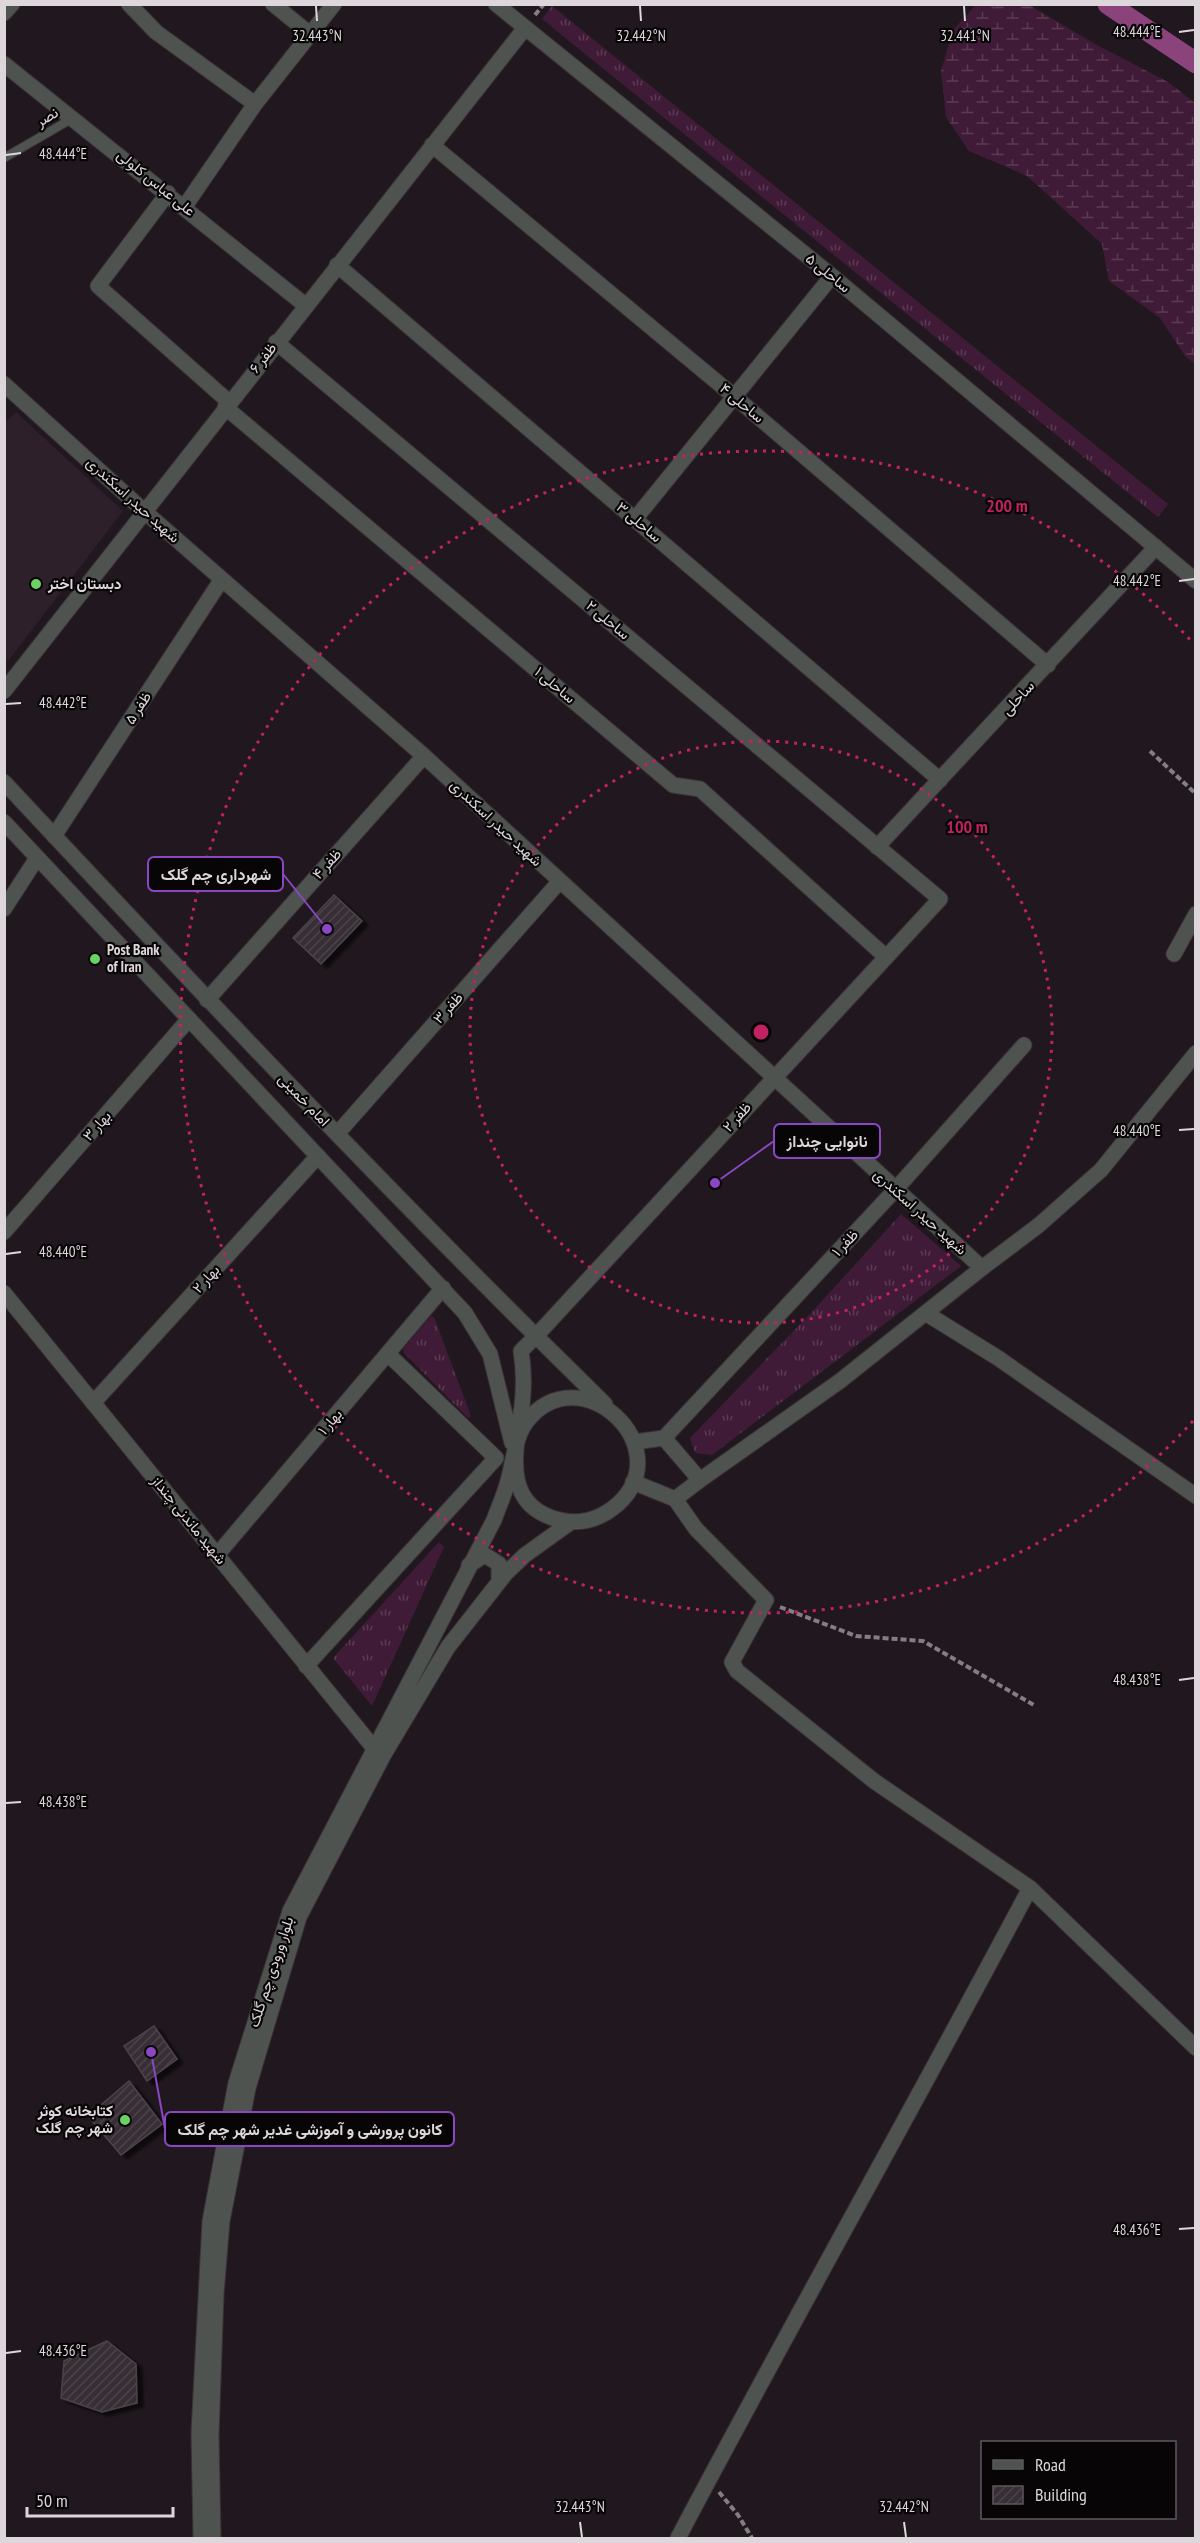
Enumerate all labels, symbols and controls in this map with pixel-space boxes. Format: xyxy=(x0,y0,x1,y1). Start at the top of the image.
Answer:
text: 48.444°E xyxy=(1113,22,1161,41)
text: 32.443°N xyxy=(292,26,342,45)
text: 32.442°N xyxy=(616,26,666,45)
text: 32.441°N xyxy=(940,26,990,45)
street label: نصر xyxy=(31,103,61,131)
text: 48.444°E xyxy=(39,144,87,163)
street label: علی عباس کلولی xyxy=(113,145,200,221)
street label: ساحلی ۵ xyxy=(801,249,855,297)
street label: ظفر ۶ xyxy=(245,338,281,377)
street label: ساحلی ۴ xyxy=(716,379,768,427)
street label: شهید حیدر اسکندری xyxy=(82,453,184,547)
text: 200 m xyxy=(986,494,1028,517)
street label: ساحلی ۳ xyxy=(612,497,666,547)
text: 48.442°E xyxy=(1113,571,1161,590)
place label: دبستان اختر xyxy=(47,574,122,593)
marker: دبستان اختر xyxy=(29,577,43,591)
street label: ساحلی ۲ xyxy=(582,596,634,644)
street label: ساحلی ۱ xyxy=(530,662,580,708)
street label: ساحلی xyxy=(997,676,1039,720)
street label: ظفر ۵ xyxy=(120,688,155,728)
text: 48.442°E xyxy=(39,693,87,712)
street label: شهید حیدر اسکندری xyxy=(446,775,547,871)
text: 100 m xyxy=(946,815,988,838)
street label: ظفر ۴ xyxy=(308,844,345,883)
callout: شهرداری چم گلک xyxy=(148,857,283,891)
text: شهرداری چم گلک xyxy=(161,864,272,886)
place label: Post Bank of Iran xyxy=(107,940,160,976)
marker: Post Bank of Iran xyxy=(88,952,102,966)
street label: ظفر ۳ xyxy=(428,988,467,1027)
centre of rings xyxy=(751,1022,771,1042)
street label: امام خمینی xyxy=(274,1069,334,1131)
street label: ظفر ۲ xyxy=(718,1097,755,1136)
street label: بهار ۳ xyxy=(78,1107,115,1145)
text: 48.440°E xyxy=(1113,1121,1161,1140)
callout: نانوایی چنداز xyxy=(774,1124,880,1158)
text: نانوایی چنداز xyxy=(785,1131,868,1153)
street label: شهید حیدر اسکندری xyxy=(869,1165,971,1259)
street label: ظفر ۱ xyxy=(827,1225,862,1260)
text: 48.440°E xyxy=(39,1242,87,1261)
street label: بهار ۲ xyxy=(188,1260,223,1297)
street label: بهار ۱ xyxy=(313,1405,346,1439)
street label: شهید ماندنی چنداز xyxy=(146,1471,231,1569)
text: 48.438°E xyxy=(1113,1670,1161,1689)
text: 48.438°E xyxy=(39,1792,87,1811)
street label: بلوار ورودی چم گلک xyxy=(244,1914,298,2030)
place label: کتابخانه کوثر شهر چم گلک xyxy=(36,2101,113,2138)
callout: کانون پرورشی و آموزشی غدیر شهر چم گلک xyxy=(165,2112,454,2146)
marker: کتابخانه کوثر شهر چم گلک xyxy=(118,2113,132,2127)
text: کانون پرورشی و آموزشی غدیر شهر چم گلک xyxy=(177,2119,443,2141)
text: 48.436°E xyxy=(1113,2220,1161,2239)
text: 48.436°E xyxy=(39,2341,87,2360)
legend xyxy=(981,2441,1176,2519)
text: Road xyxy=(1035,2453,1066,2476)
scale bar xyxy=(27,2480,172,2518)
text: Building xyxy=(1035,2483,1087,2506)
text: 50 m xyxy=(36,2489,68,2512)
text: 32.443°N xyxy=(555,2497,605,2516)
text: 32.442°N xyxy=(879,2497,929,2516)

